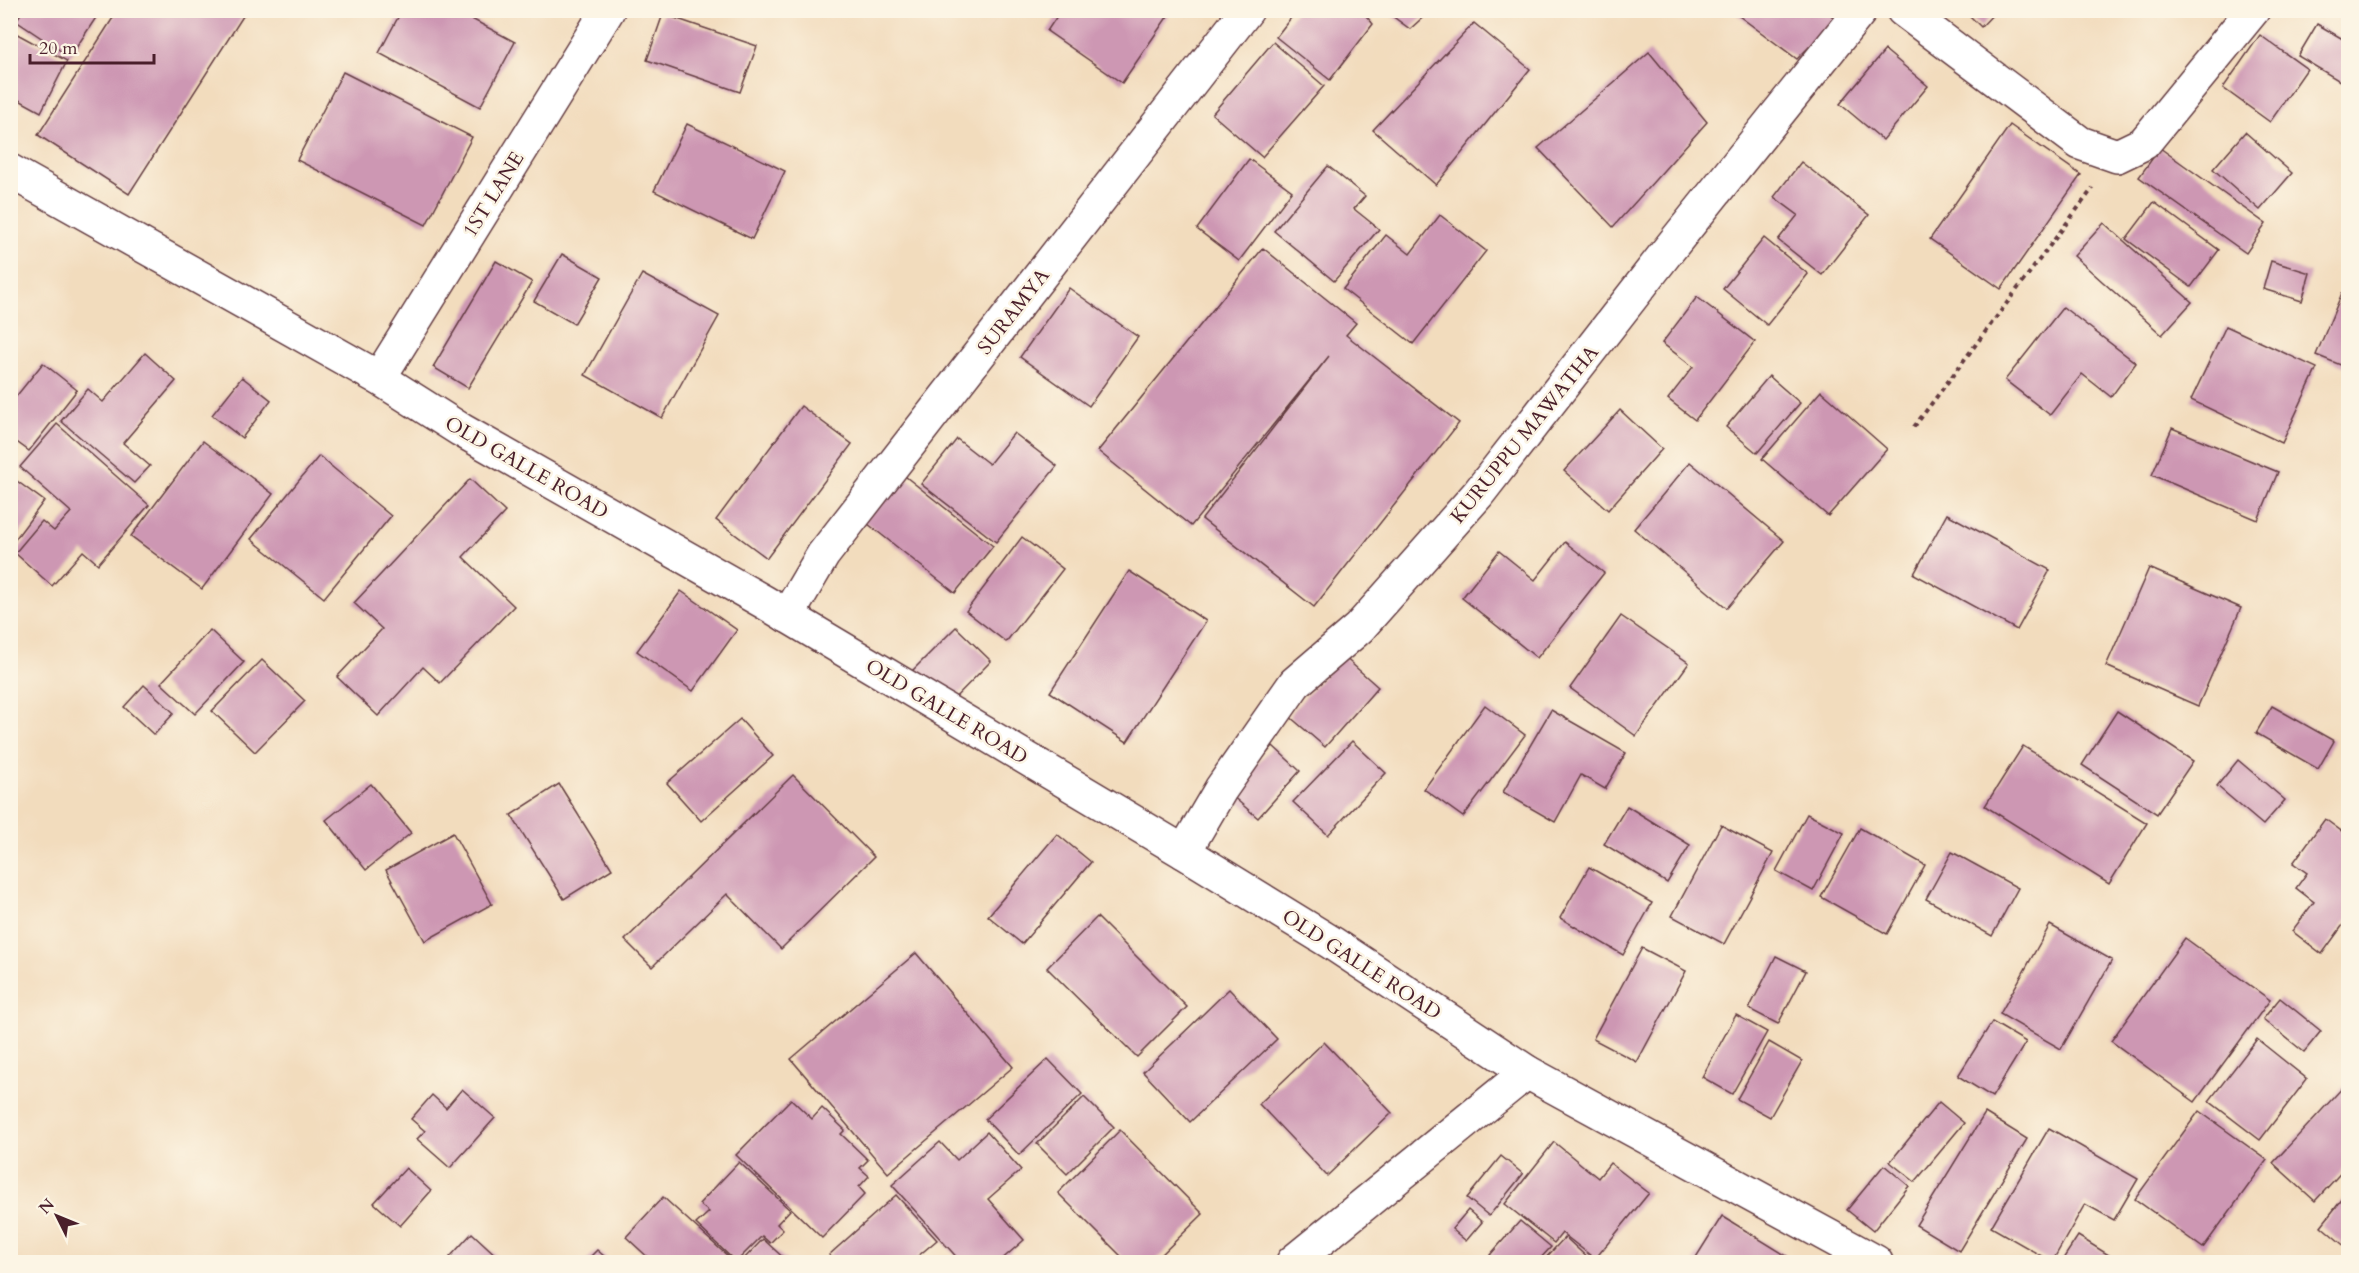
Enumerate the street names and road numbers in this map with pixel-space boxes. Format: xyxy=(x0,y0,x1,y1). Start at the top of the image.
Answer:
street label: 1ST LANE xyxy=(457,146,530,242)
street label: SURAMYA xyxy=(971,262,1056,360)
street label: KURUPPU MAWATHA xyxy=(1444,339,1605,529)
street label: OLD GALLE ROAD xyxy=(440,410,613,525)
street label: OLD GALLE ROAD xyxy=(861,652,1033,771)
street label: OLD GALLE ROAD xyxy=(1277,903,1446,1026)

